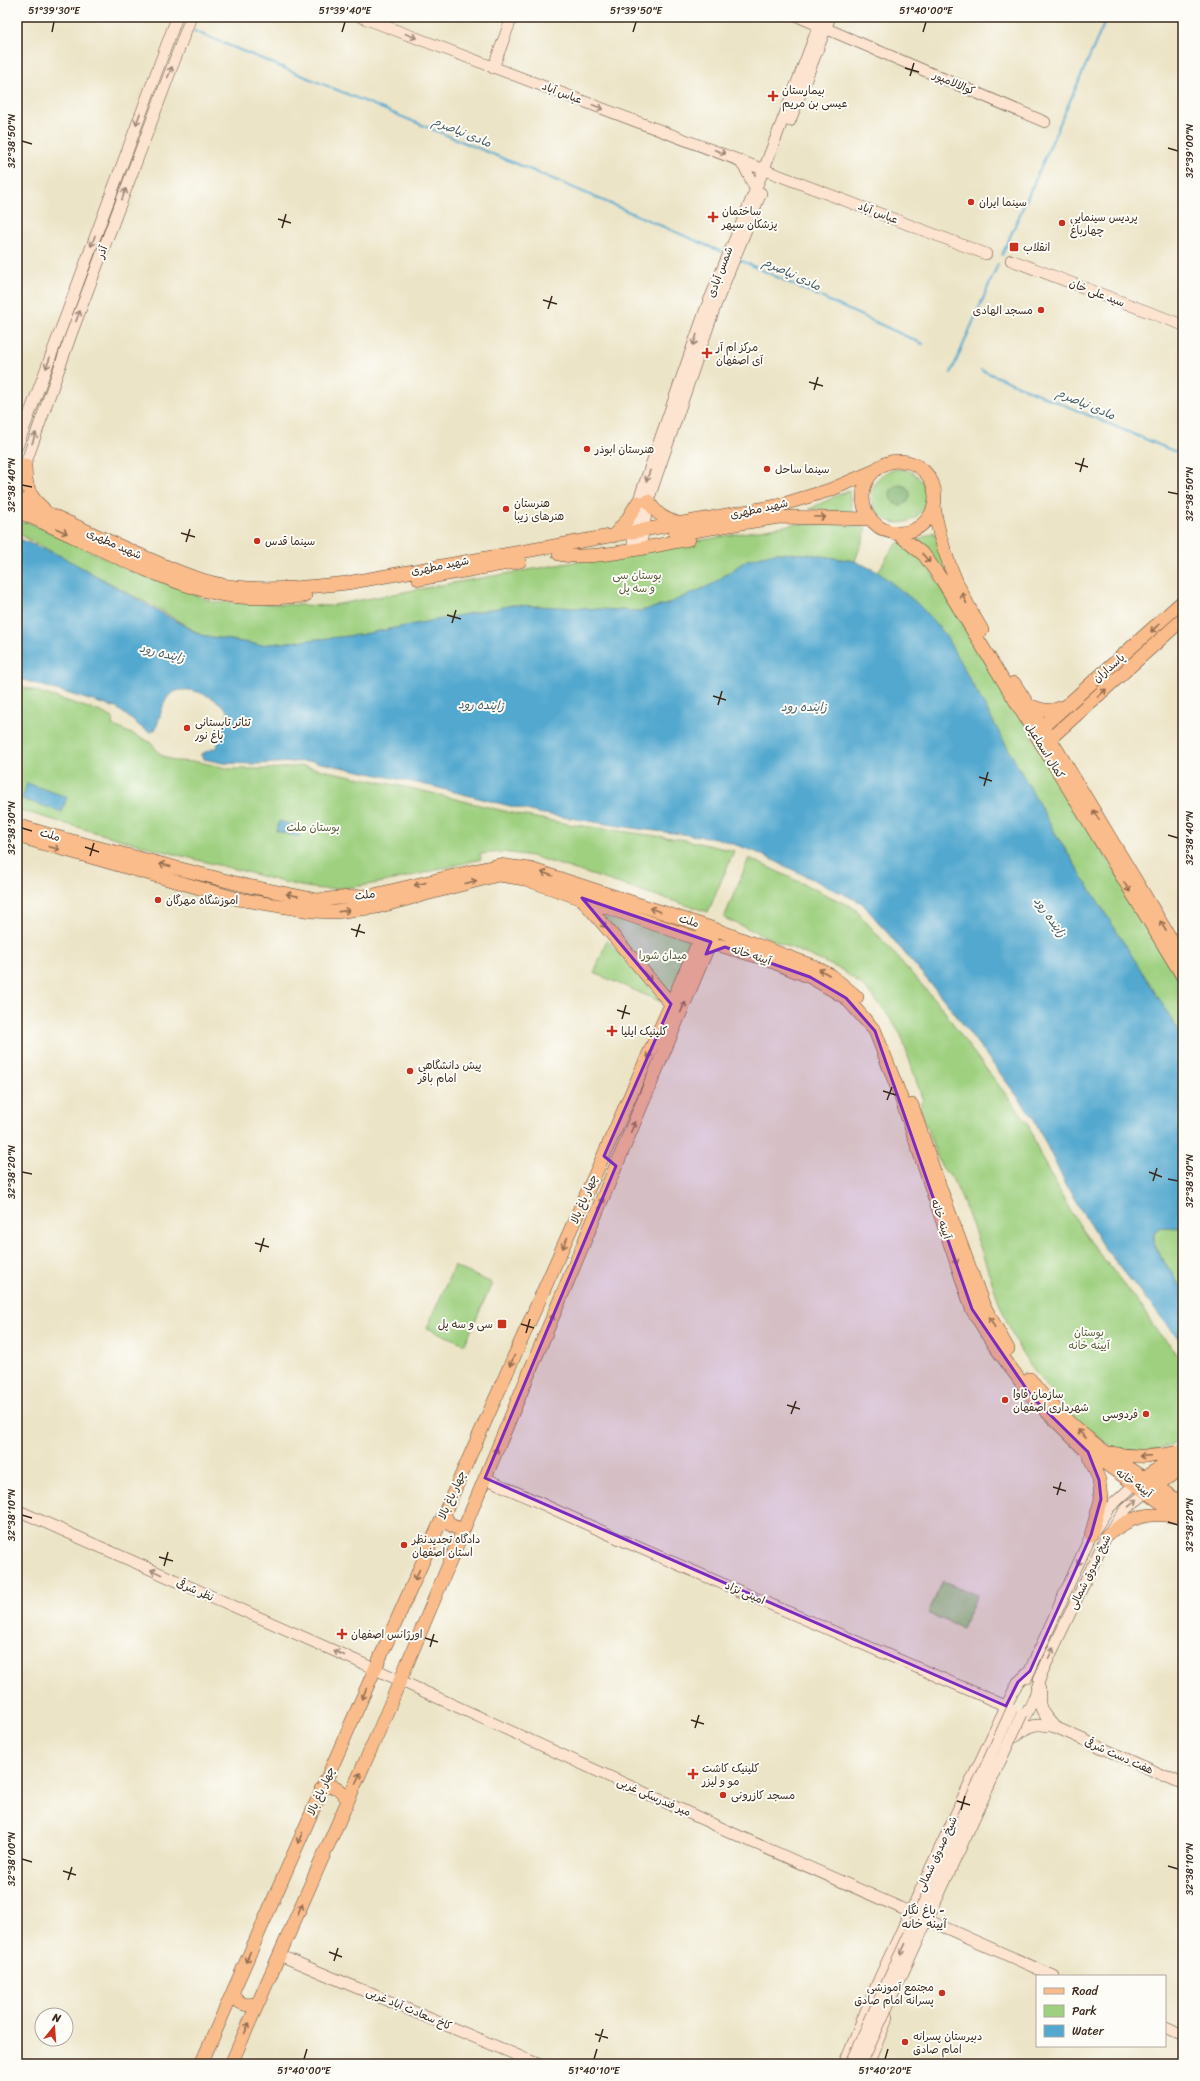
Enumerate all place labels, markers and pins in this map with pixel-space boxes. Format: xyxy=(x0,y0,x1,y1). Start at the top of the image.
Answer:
place label: بیمارستان عیسی بن مریم xyxy=(782,81,847,113)
marker: بیمارستان عیسی بن مریم xyxy=(767,90,779,102)
place label: سینما ایران xyxy=(979,193,1027,212)
marker: سینما ایران xyxy=(966,197,976,207)
place label: ساختمان پزشکان سپهر xyxy=(721,202,777,234)
place label: پردیس سینمایی چهارباغ xyxy=(1070,208,1138,240)
marker: ساختمان پزشکان سپهر xyxy=(707,211,719,223)
marker: پردیس سینمایی چهارباغ xyxy=(1057,218,1067,228)
place label: انقلاب xyxy=(1023,238,1050,257)
marker: انقلاب xyxy=(1008,241,1020,253)
place label: مسجد الهادی xyxy=(973,301,1033,320)
marker: مسجد الهادی xyxy=(1036,305,1046,315)
place label: مرکز ام آر آی اصفهان xyxy=(715,338,764,370)
marker: مرکز ام آر آی اصفهان xyxy=(701,347,713,359)
place label: هنرستان ابوذر xyxy=(594,440,654,459)
marker: هنرستان ابوذر xyxy=(582,444,592,454)
place label: سینما ساحل xyxy=(775,460,830,479)
marker: سینما ساحل xyxy=(762,464,772,474)
place label: هنرستان هنرهای زیبا xyxy=(514,494,565,526)
marker: هنرستان هنرهای زیبا xyxy=(501,504,511,514)
place label: سینما قدس xyxy=(265,532,315,551)
marker: سینما قدس xyxy=(252,536,262,546)
place label: تئاتر تابستانی باغ نور xyxy=(194,713,252,745)
marker: تئاتر تابستانی باغ نور xyxy=(182,723,192,733)
place label: اموزشگاه مهرگان xyxy=(166,891,238,910)
marker: اموزشگاه مهرگان xyxy=(153,895,163,905)
place label: کلینیک ایلیا xyxy=(621,1022,668,1041)
marker: کلینیک ایلیا xyxy=(606,1025,618,1037)
place label: پیش دانشگاهی امام باقر xyxy=(417,1056,482,1088)
marker: پیش دانشگاهی امام باقر xyxy=(405,1066,415,1076)
place label: سی و سه پل xyxy=(438,1315,493,1334)
marker: سی و سه پل xyxy=(496,1318,508,1330)
place label: سازمان فاوا شهرداری اصفهان xyxy=(1013,1385,1089,1417)
marker: سازمان فاوا شهرداری اصفهان xyxy=(1000,1395,1010,1405)
place label: فردوسی xyxy=(1102,1405,1138,1424)
marker: فردوسی xyxy=(1141,1409,1151,1419)
place label: دادگاه تجدیدنظر استان اصفهان xyxy=(411,1530,480,1562)
marker: دادگاه تجدیدنظر استان اصفهان xyxy=(399,1540,409,1550)
place label: اورژانس اصفهان xyxy=(351,1625,422,1644)
marker: اورژانس اصفهان xyxy=(336,1628,348,1640)
place label: کلینیک کاشت مو و لیزر xyxy=(701,1759,760,1791)
marker: کلینیک کاشت مو و لیزر xyxy=(687,1768,699,1780)
place label: مسجد کازرونی xyxy=(731,1786,795,1805)
marker: مسجد کازرونی xyxy=(718,1790,728,1800)
place label: مجتمع آموزشی پسرانه امام صادق xyxy=(854,1978,934,2010)
marker: مجتمع آموزشی پسرانه امام صادق xyxy=(937,1988,947,1998)
place label: دبیرستان پسرانه امام صادق xyxy=(913,2027,982,2059)
marker: دبیرستان پسرانه امام صادق xyxy=(900,2037,910,2047)

